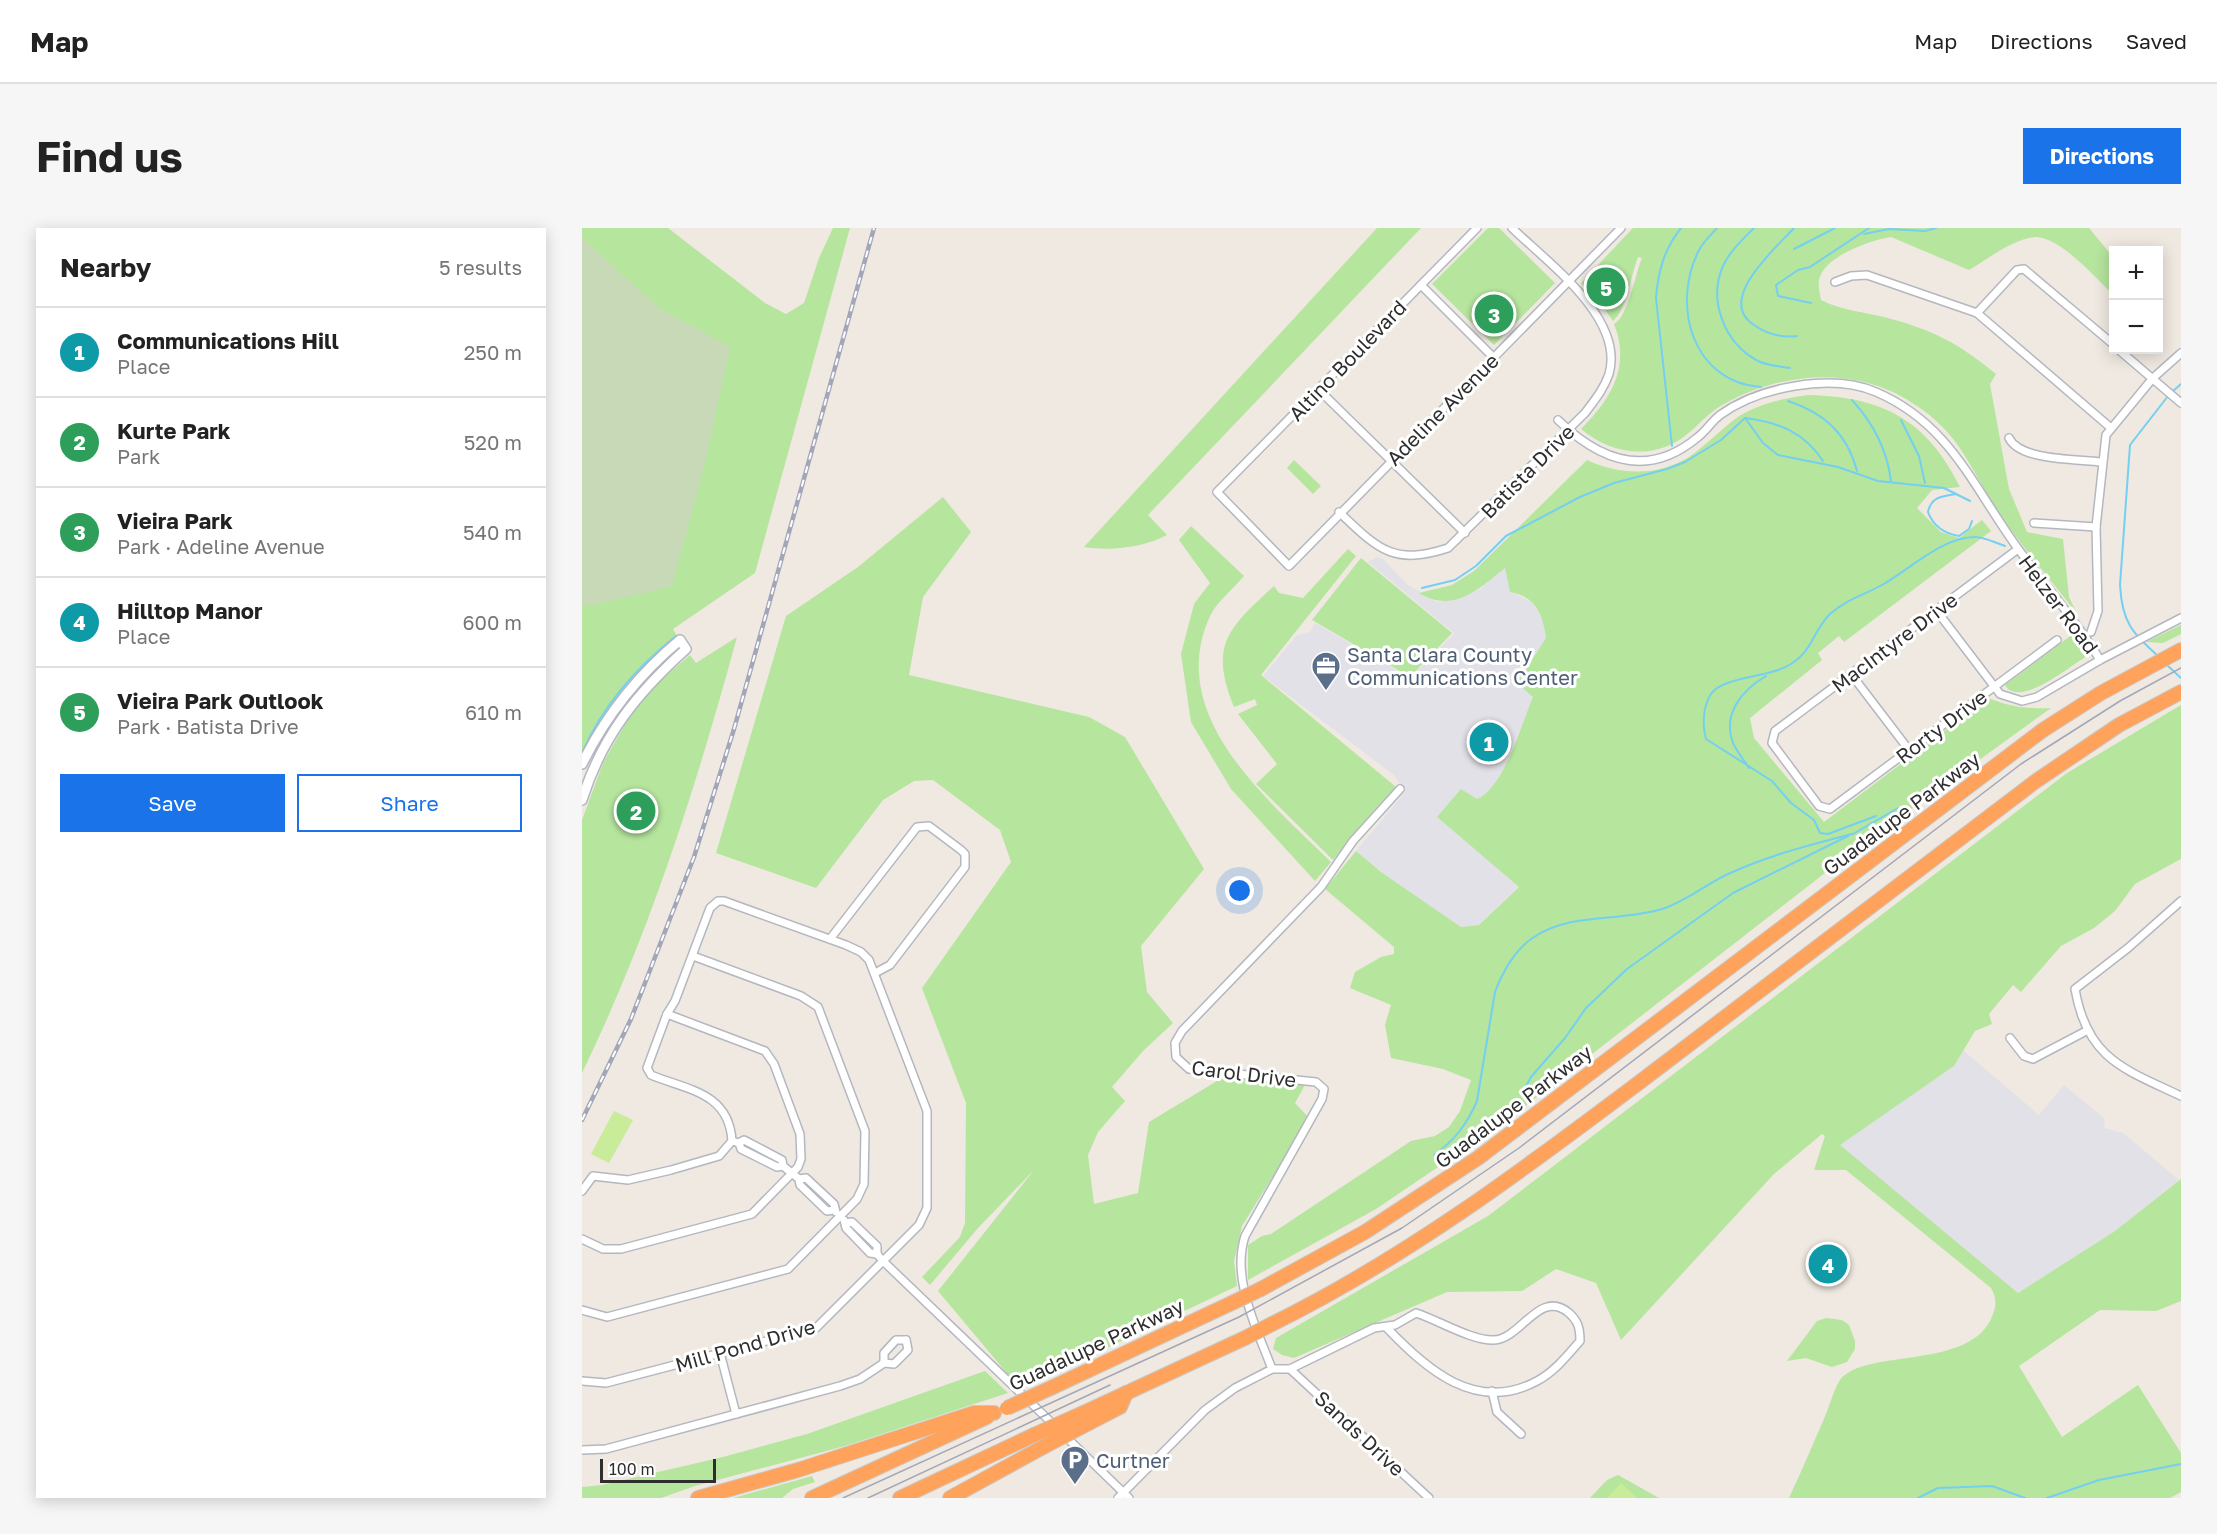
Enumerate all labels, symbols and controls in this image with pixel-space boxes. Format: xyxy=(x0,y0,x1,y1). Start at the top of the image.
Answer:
text: Map xyxy=(30,25,88,58)
text: Map xyxy=(1914,28,1957,54)
text: Directions xyxy=(1990,28,2093,54)
text: Saved xyxy=(2126,28,2187,54)
button: Directions xyxy=(2023,128,2181,184)
text: Find us xyxy=(36,131,183,181)
map controls xyxy=(2109,246,2163,354)
button: + xyxy=(2109,246,2163,300)
text: Nearby xyxy=(60,252,151,283)
text: 5 results xyxy=(439,255,522,279)
pin: 5 xyxy=(1586,264,1626,310)
pin: 3 xyxy=(1474,292,1514,337)
street label: Altino Boulevard xyxy=(1283,295,1411,425)
button: − xyxy=(2109,300,2163,354)
text: Communications Hill xyxy=(117,327,339,354)
text: 1 xyxy=(74,340,85,364)
text: 250 m xyxy=(464,340,522,364)
street label: Adeline Avenue xyxy=(1381,348,1503,470)
text: Place xyxy=(117,354,170,378)
text: Kurte Park xyxy=(117,417,231,444)
street label: Batista Drive xyxy=(1475,419,1579,523)
text: 2 xyxy=(73,430,86,454)
text: 520 m xyxy=(464,430,522,454)
text: Park xyxy=(117,444,160,468)
text: Vieira Park xyxy=(117,507,233,534)
text: 3 xyxy=(73,520,86,544)
text: 540 m xyxy=(463,520,522,544)
text: Park · Adeline Avenue xyxy=(117,534,325,558)
street label: Helzer Road xyxy=(2014,550,2104,658)
street label: MacIntyre Drive xyxy=(1826,587,1962,697)
text: Hilltop Manor xyxy=(117,597,263,624)
text: 4 xyxy=(73,610,86,634)
text: 600 m xyxy=(462,610,522,634)
text: Place xyxy=(117,624,170,648)
place label: Santa Clara County Communications Center xyxy=(1347,642,1578,689)
office icon: Santa Clara County Communications Center xyxy=(1310,650,1342,692)
street label: Rorty Drive xyxy=(1891,684,1991,768)
text: Vieira Park Outlook xyxy=(117,687,323,714)
text: 5 xyxy=(73,700,86,724)
text: 610 m xyxy=(465,700,522,724)
text: Park · Batista Drive xyxy=(117,714,299,738)
pin: 1 xyxy=(1470,720,1508,764)
street label: Guadalupe Parkway xyxy=(1818,746,1984,880)
button: Save xyxy=(60,774,285,832)
button: Share xyxy=(297,774,522,832)
pin: 2 xyxy=(616,788,656,834)
your location xyxy=(1225,876,1254,905)
street label: Guadalupe Parkway xyxy=(1430,1039,1596,1173)
street label: Carol Drive xyxy=(1190,1055,1298,1091)
pin: 4 xyxy=(1808,1242,1848,1286)
street label: Guadalupe Parkway xyxy=(1005,1293,1187,1395)
street label: Mill Pond Drive xyxy=(672,1314,818,1376)
street label: Sands Drive xyxy=(1310,1385,1410,1481)
parking icon: Curtner xyxy=(1059,1444,1091,1486)
place label: Curtner xyxy=(1096,1448,1170,1472)
scale bar xyxy=(600,1456,716,1484)
text: 100 m xyxy=(609,1459,655,1479)

